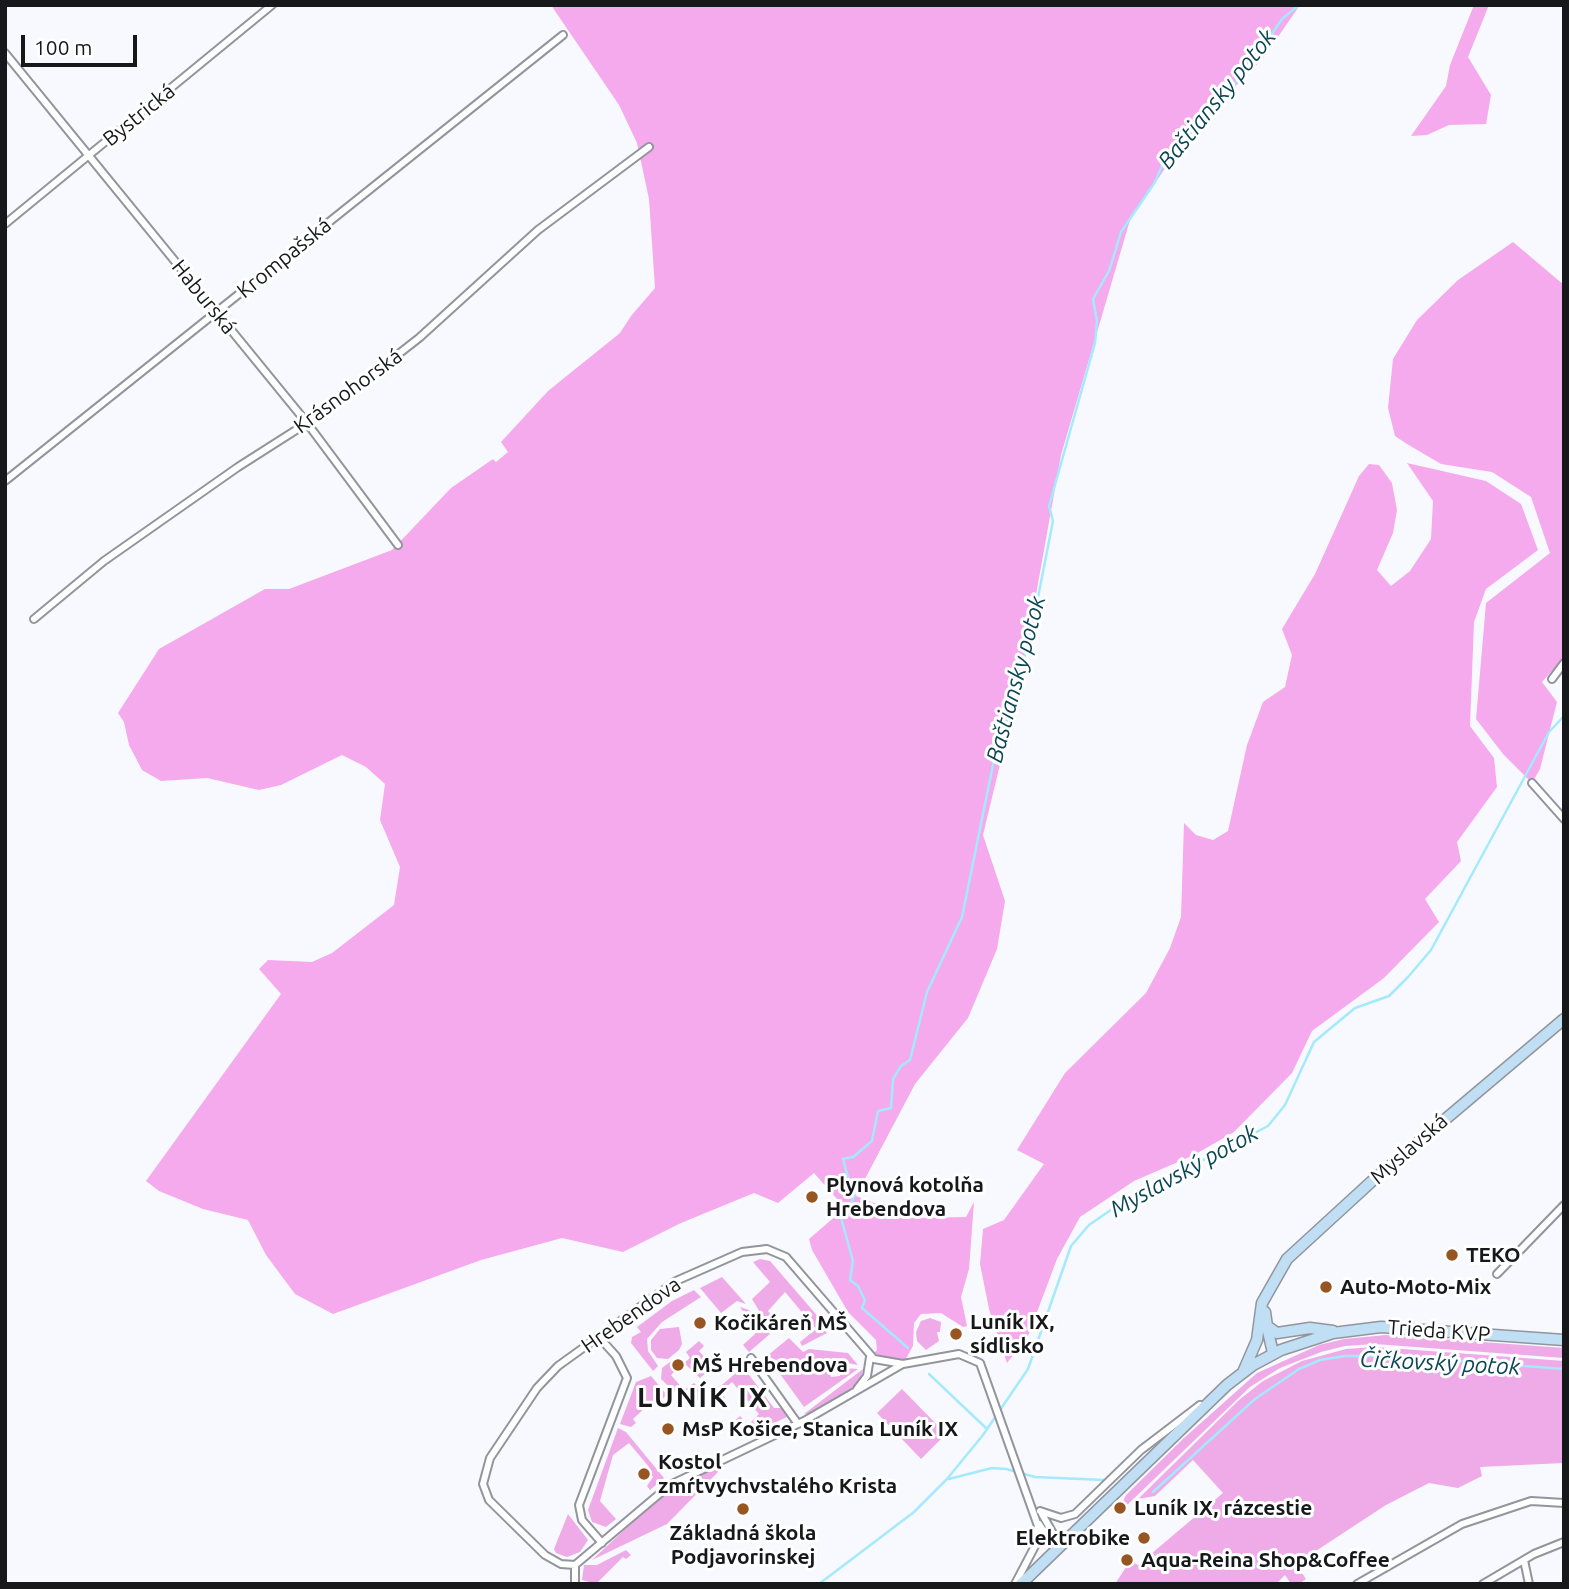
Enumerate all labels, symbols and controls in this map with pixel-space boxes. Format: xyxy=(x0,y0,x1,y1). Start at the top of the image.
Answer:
scale bar xyxy=(24,21,140,65)
water label: Baštiansky potok xyxy=(1152,24,1282,174)
text: 100 m xyxy=(34,35,92,59)
street label: Bystrická xyxy=(98,78,180,152)
street label: Krompašská xyxy=(232,212,336,304)
street label: Haburská xyxy=(166,255,242,339)
street label: Krásnohorská xyxy=(289,343,407,439)
water label: Baštiansky potok xyxy=(980,592,1052,766)
street label: Myslavská xyxy=(1365,1108,1453,1190)
water label: Myslavský potok xyxy=(1105,1119,1263,1223)
place label: Plynová kotolňa Hrebendova xyxy=(826,1172,984,1222)
marker: Plynová kotolňa Hrebendova xyxy=(804,1189,820,1205)
place label: TEKO xyxy=(1466,1242,1521,1268)
marker: TEKO xyxy=(1444,1247,1460,1263)
street label: Hrebendova xyxy=(576,1272,686,1358)
place label: Auto-Moto-Mix xyxy=(1340,1274,1491,1300)
marker: Auto-Moto-Mix xyxy=(1318,1279,1334,1295)
place label: Luník IX, sídlisko xyxy=(970,1309,1055,1359)
place label: Kočikáreň MŠ xyxy=(714,1310,848,1336)
marker: Kočikáreň MŠ xyxy=(692,1315,708,1331)
street label: Trieda KVP xyxy=(1387,1315,1491,1347)
marker: Luník IX, sídlisko xyxy=(948,1326,964,1342)
water label: Čičkovský potok xyxy=(1359,1345,1521,1381)
place label: MŠ Hrebendova xyxy=(692,1352,848,1378)
marker: MŠ Hrebendova xyxy=(670,1357,686,1373)
district label: LUNÍK IX xyxy=(638,1381,768,1415)
place label: MsP Košice, Stanica Luník IX xyxy=(682,1416,958,1442)
marker: MsP Košice, Stanica Luník IX xyxy=(660,1421,676,1437)
place label: Kostol zmŕtvychvstalého Krista xyxy=(658,1449,897,1499)
marker: Kostol zmŕtvychvstalého Krista xyxy=(636,1466,652,1482)
place label: Luník IX, rázcestie xyxy=(1134,1495,1312,1521)
marker: Luník IX, rázcestie xyxy=(1112,1500,1128,1516)
marker: Základná škola Podjavorinskej xyxy=(735,1501,751,1517)
place label: Základná škola Podjavorinskej xyxy=(670,1520,816,1570)
place label: Elektrobike xyxy=(1016,1525,1130,1551)
marker: Elektrobike xyxy=(1136,1530,1152,1546)
place label: Aqua-Reina Shop&Coffee xyxy=(1141,1547,1390,1573)
marker: Aqua-Reina Shop&Coffee xyxy=(1119,1552,1135,1568)

